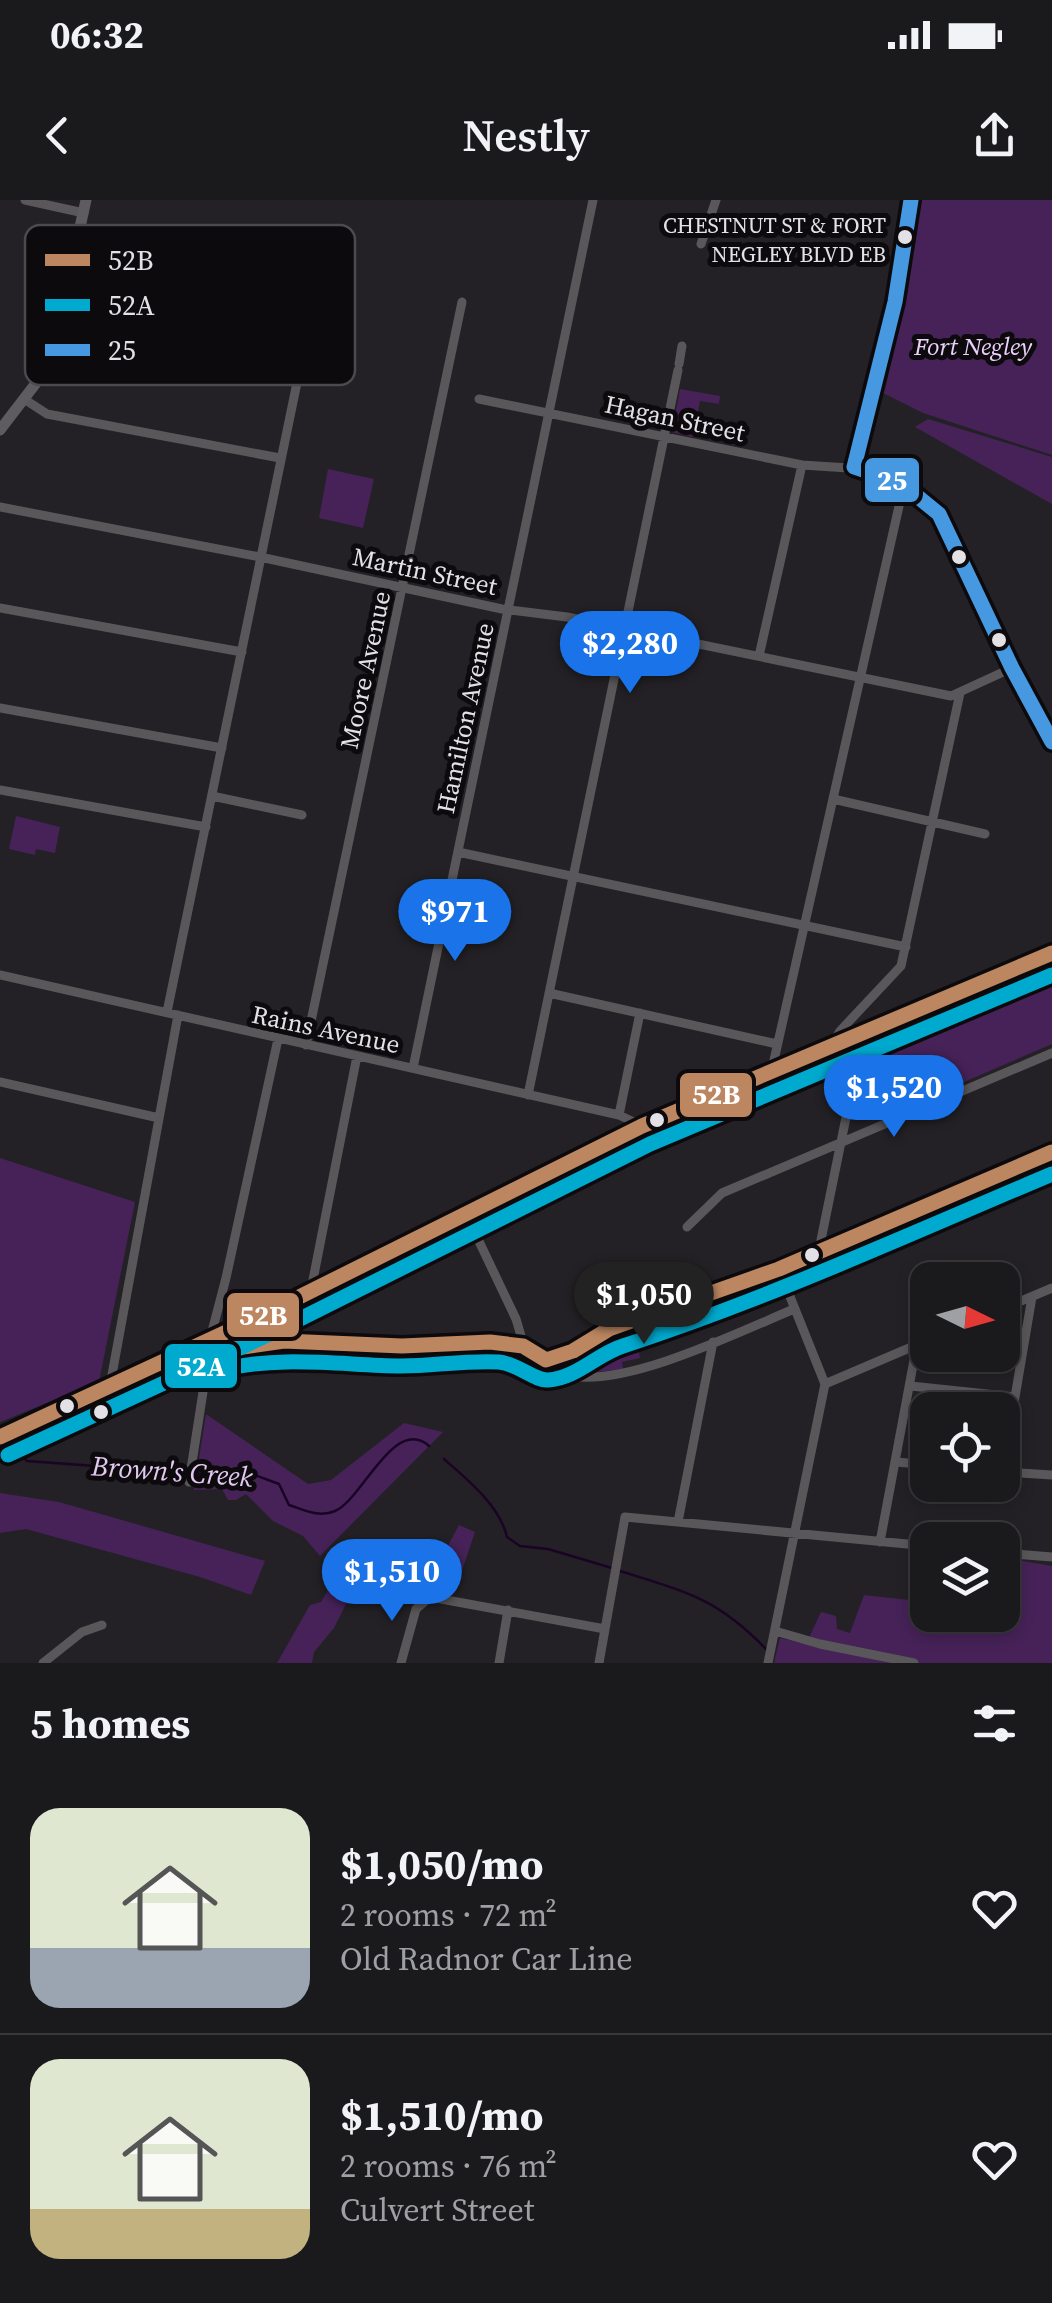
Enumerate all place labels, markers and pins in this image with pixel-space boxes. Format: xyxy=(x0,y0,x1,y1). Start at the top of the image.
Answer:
place label: CHESTNUT ST & FORT NEGLEY BLVD EB xyxy=(663,210,886,269)
marker: CHESTNUT ST & FORT NEGLEY BLVD EB xyxy=(895,227,915,247)
unlabelled marker xyxy=(949,547,969,567)
pin: $2,280 xyxy=(549,611,711,696)
unlabelled marker xyxy=(989,630,1009,650)
pin: $971 xyxy=(396,879,514,964)
pin: $1,520 xyxy=(813,1055,975,1140)
unlabelled marker xyxy=(647,1110,667,1130)
unlabelled marker xyxy=(802,1245,822,1265)
pin: $1,050 xyxy=(563,1262,725,1347)
unlabelled marker xyxy=(57,1396,77,1416)
unlabelled marker xyxy=(91,1402,111,1422)
pin: $1,510 xyxy=(311,1539,473,1624)

